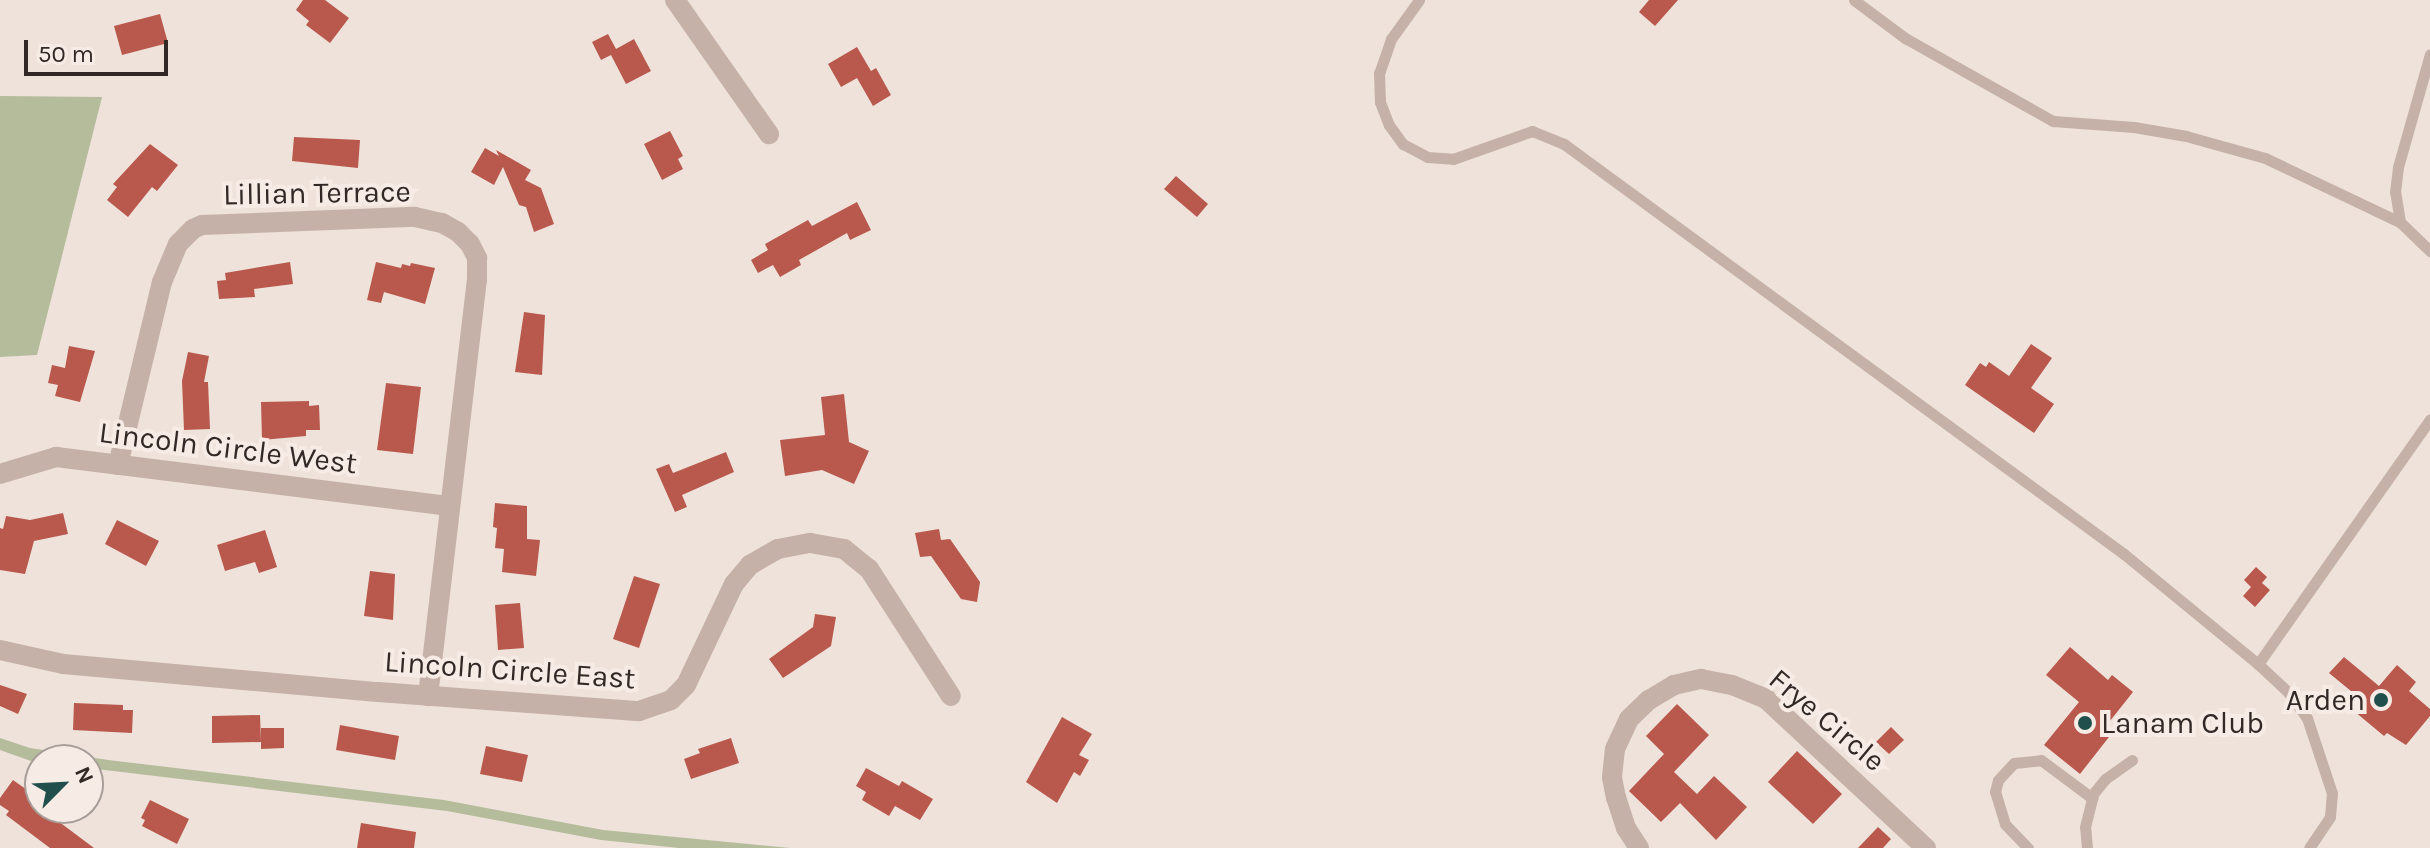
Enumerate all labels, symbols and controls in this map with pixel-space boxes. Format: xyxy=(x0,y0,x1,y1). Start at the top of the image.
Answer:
scale bar xyxy=(28,24,172,74)
text: 50 m xyxy=(38,40,94,68)
street label: Lillian Terrace xyxy=(223,173,411,213)
street label: Lincoln Circle West xyxy=(97,414,359,482)
street label: Lincoln Circle East xyxy=(383,643,637,697)
street label: Frye Circle xyxy=(1762,661,1892,779)
place label: Arden xyxy=(2286,682,2365,718)
marker: Arden xyxy=(2372,691,2390,709)
place label: Lanam Club xyxy=(2101,705,2264,741)
marker: Lanam Club xyxy=(2076,714,2094,732)
north arrow xyxy=(24,744,104,824)
text: N xyxy=(69,763,99,788)

